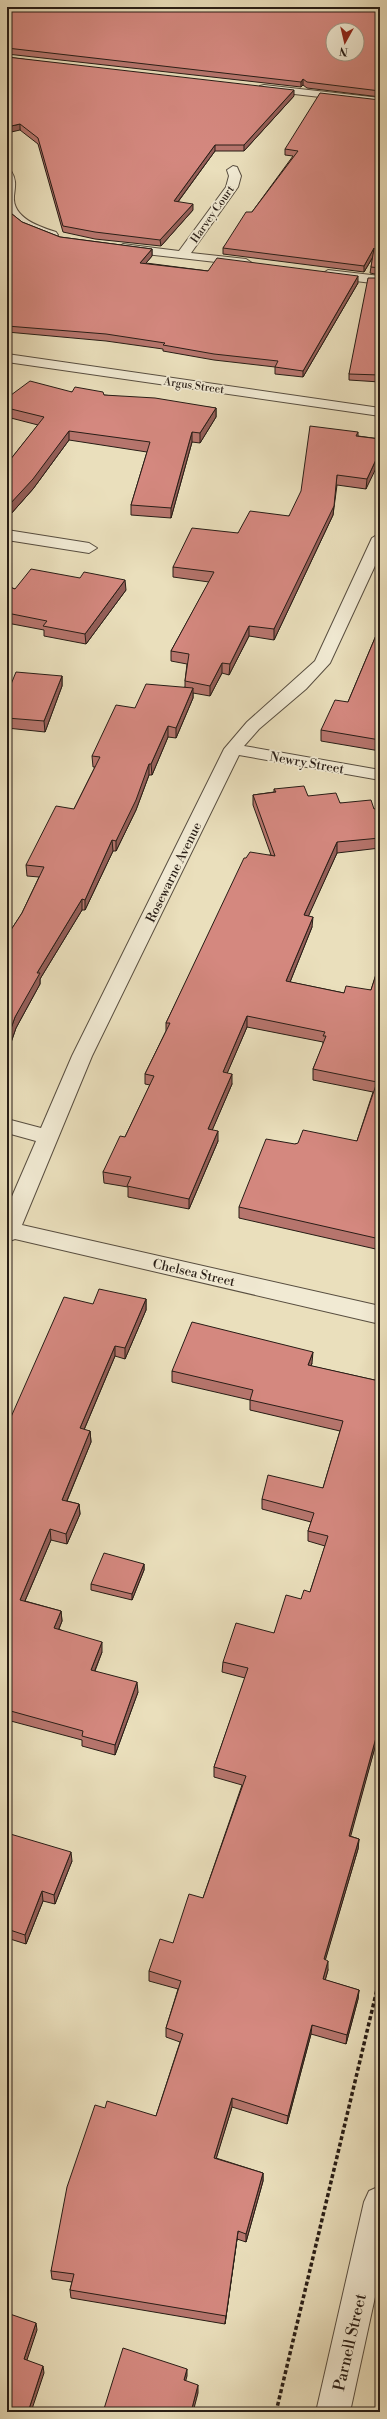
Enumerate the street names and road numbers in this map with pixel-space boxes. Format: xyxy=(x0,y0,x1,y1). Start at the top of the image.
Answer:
street label: Harvey Court xyxy=(188,183,238,246)
street label: Argus Street xyxy=(162,375,225,397)
street label: Newry Street xyxy=(268,749,346,777)
street label: Rosewarne Avenue xyxy=(143,819,205,925)
street label: Chelsea Street xyxy=(151,1256,237,1290)
street label: Parnell Street xyxy=(329,2291,371,2393)

